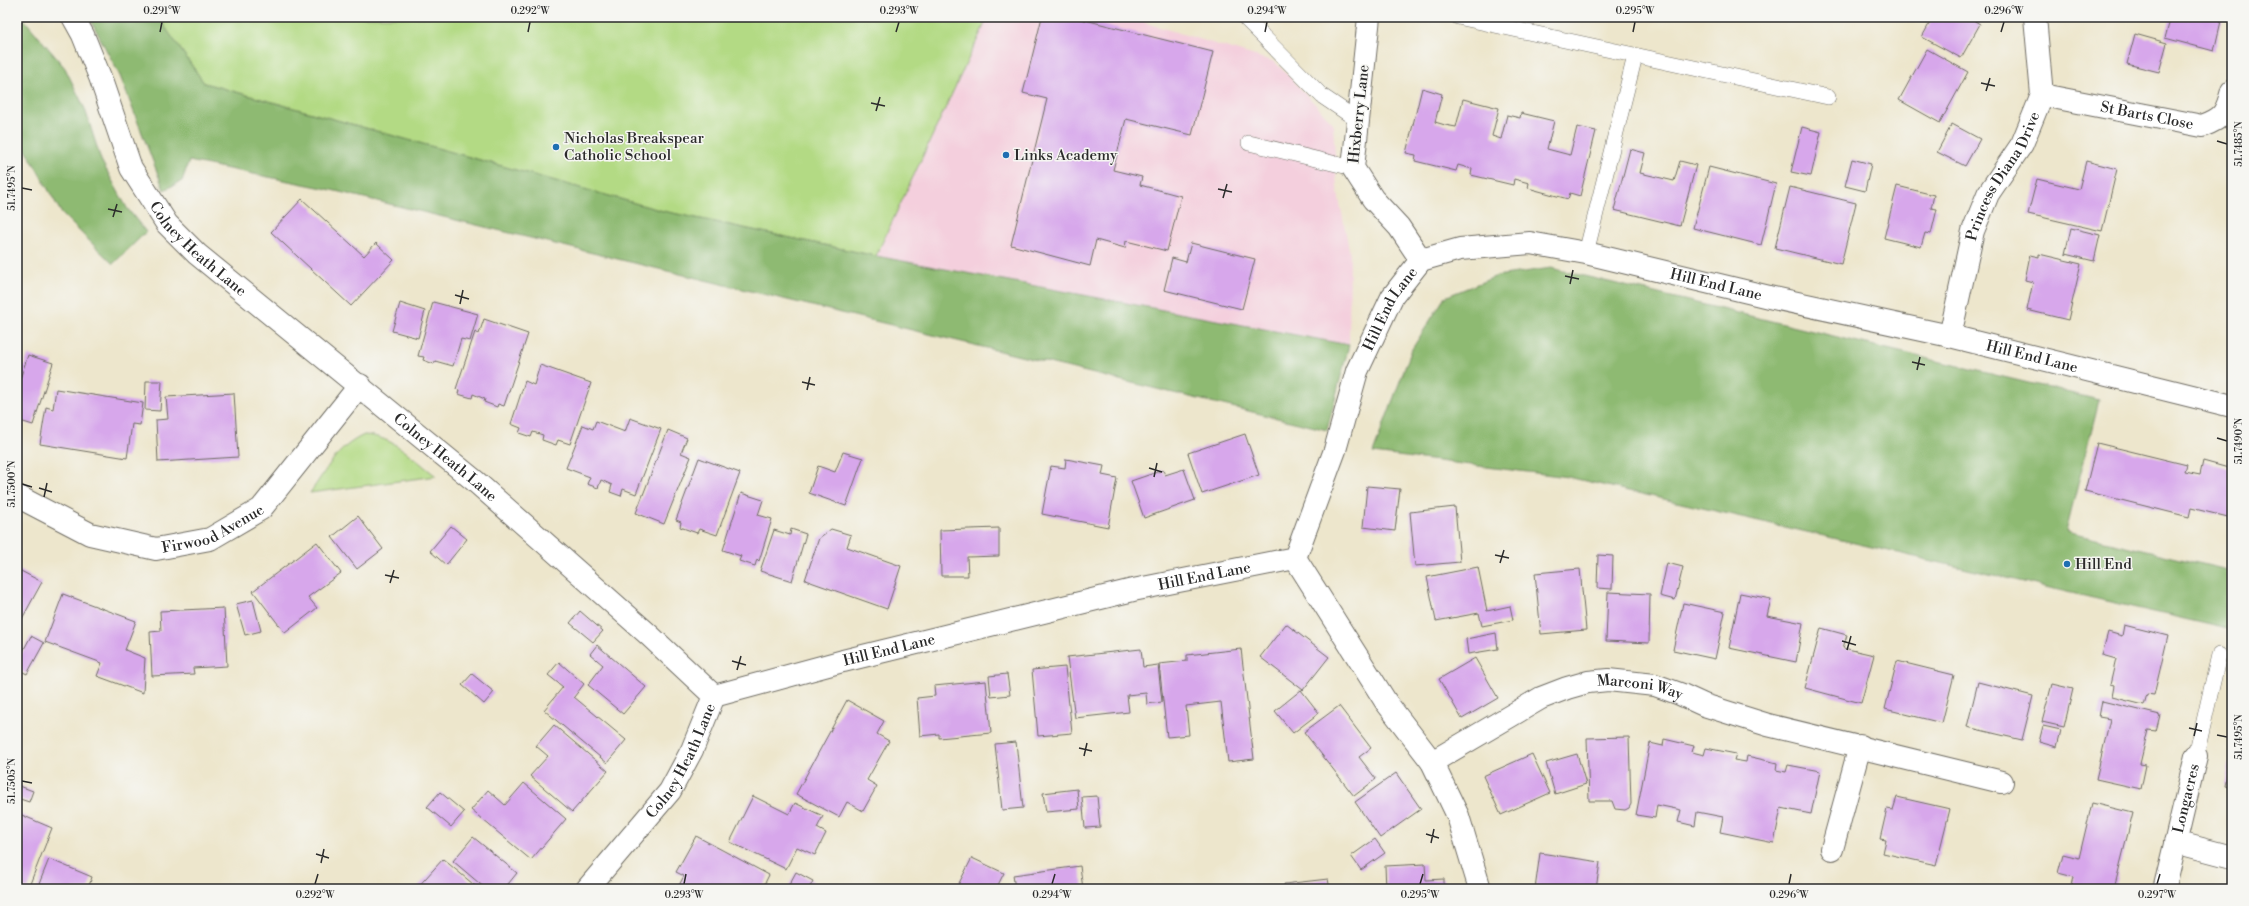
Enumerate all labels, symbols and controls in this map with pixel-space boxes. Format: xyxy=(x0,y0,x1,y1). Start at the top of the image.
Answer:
text: 0.291°W xyxy=(143,5,182,17)
text: 0.292°W xyxy=(510,5,550,17)
text: 0.293°W xyxy=(880,5,919,17)
text: 0.294°W xyxy=(1247,5,1288,17)
text: 0.295°W xyxy=(1616,5,1655,17)
text: 0.296°W xyxy=(1984,5,2025,17)
street label: Hixberry Lane xyxy=(1344,64,1374,164)
street label: St Barts Close xyxy=(2099,97,2195,134)
street label: Princess Diana Drive xyxy=(1962,109,2044,243)
text: 51.7485°N xyxy=(2233,121,2245,167)
place label: Nicholas Breakspear Catholic School xyxy=(564,129,705,165)
marker: Nicholas Breakspear Catholic School xyxy=(551,142,561,152)
place label: Links Academy xyxy=(1014,146,1118,165)
marker: Links Academy xyxy=(1001,150,1011,160)
text: 51.7495°N xyxy=(6,165,18,211)
street label: Colney Heath Lane xyxy=(145,198,251,300)
street label: Hill End Lane xyxy=(1358,263,1421,354)
street label: Hill End Lane xyxy=(1668,264,1764,305)
street label: Hill End Lane xyxy=(1984,336,2080,377)
street label: Colney Heath Lane xyxy=(390,409,501,506)
text: 51.7490°N xyxy=(2233,417,2245,464)
text: 51.7500°N xyxy=(6,460,18,507)
street label: Firwood Avenue xyxy=(160,500,267,557)
place label: Hill End xyxy=(2075,555,2132,574)
street label: Hill End Lane xyxy=(1156,557,1252,594)
marker: Hill End xyxy=(2062,559,2072,569)
street label: Hill End Lane xyxy=(841,629,937,670)
street label: Marconi Way xyxy=(1596,670,1686,704)
street label: Colney Heath Lane xyxy=(642,701,719,822)
text: 51.7495°N xyxy=(2233,714,2245,760)
text: 51.7505°N xyxy=(6,758,18,804)
street label: Longacres xyxy=(2168,762,2203,835)
text: 0.292°W xyxy=(295,889,335,901)
text: 0.293°W xyxy=(665,889,704,901)
text: 0.294°W xyxy=(1032,889,1073,901)
text: 0.295°W xyxy=(1401,889,1440,901)
text: 0.296°W xyxy=(1769,889,1810,901)
text: 0.297°W xyxy=(2138,889,2177,901)

